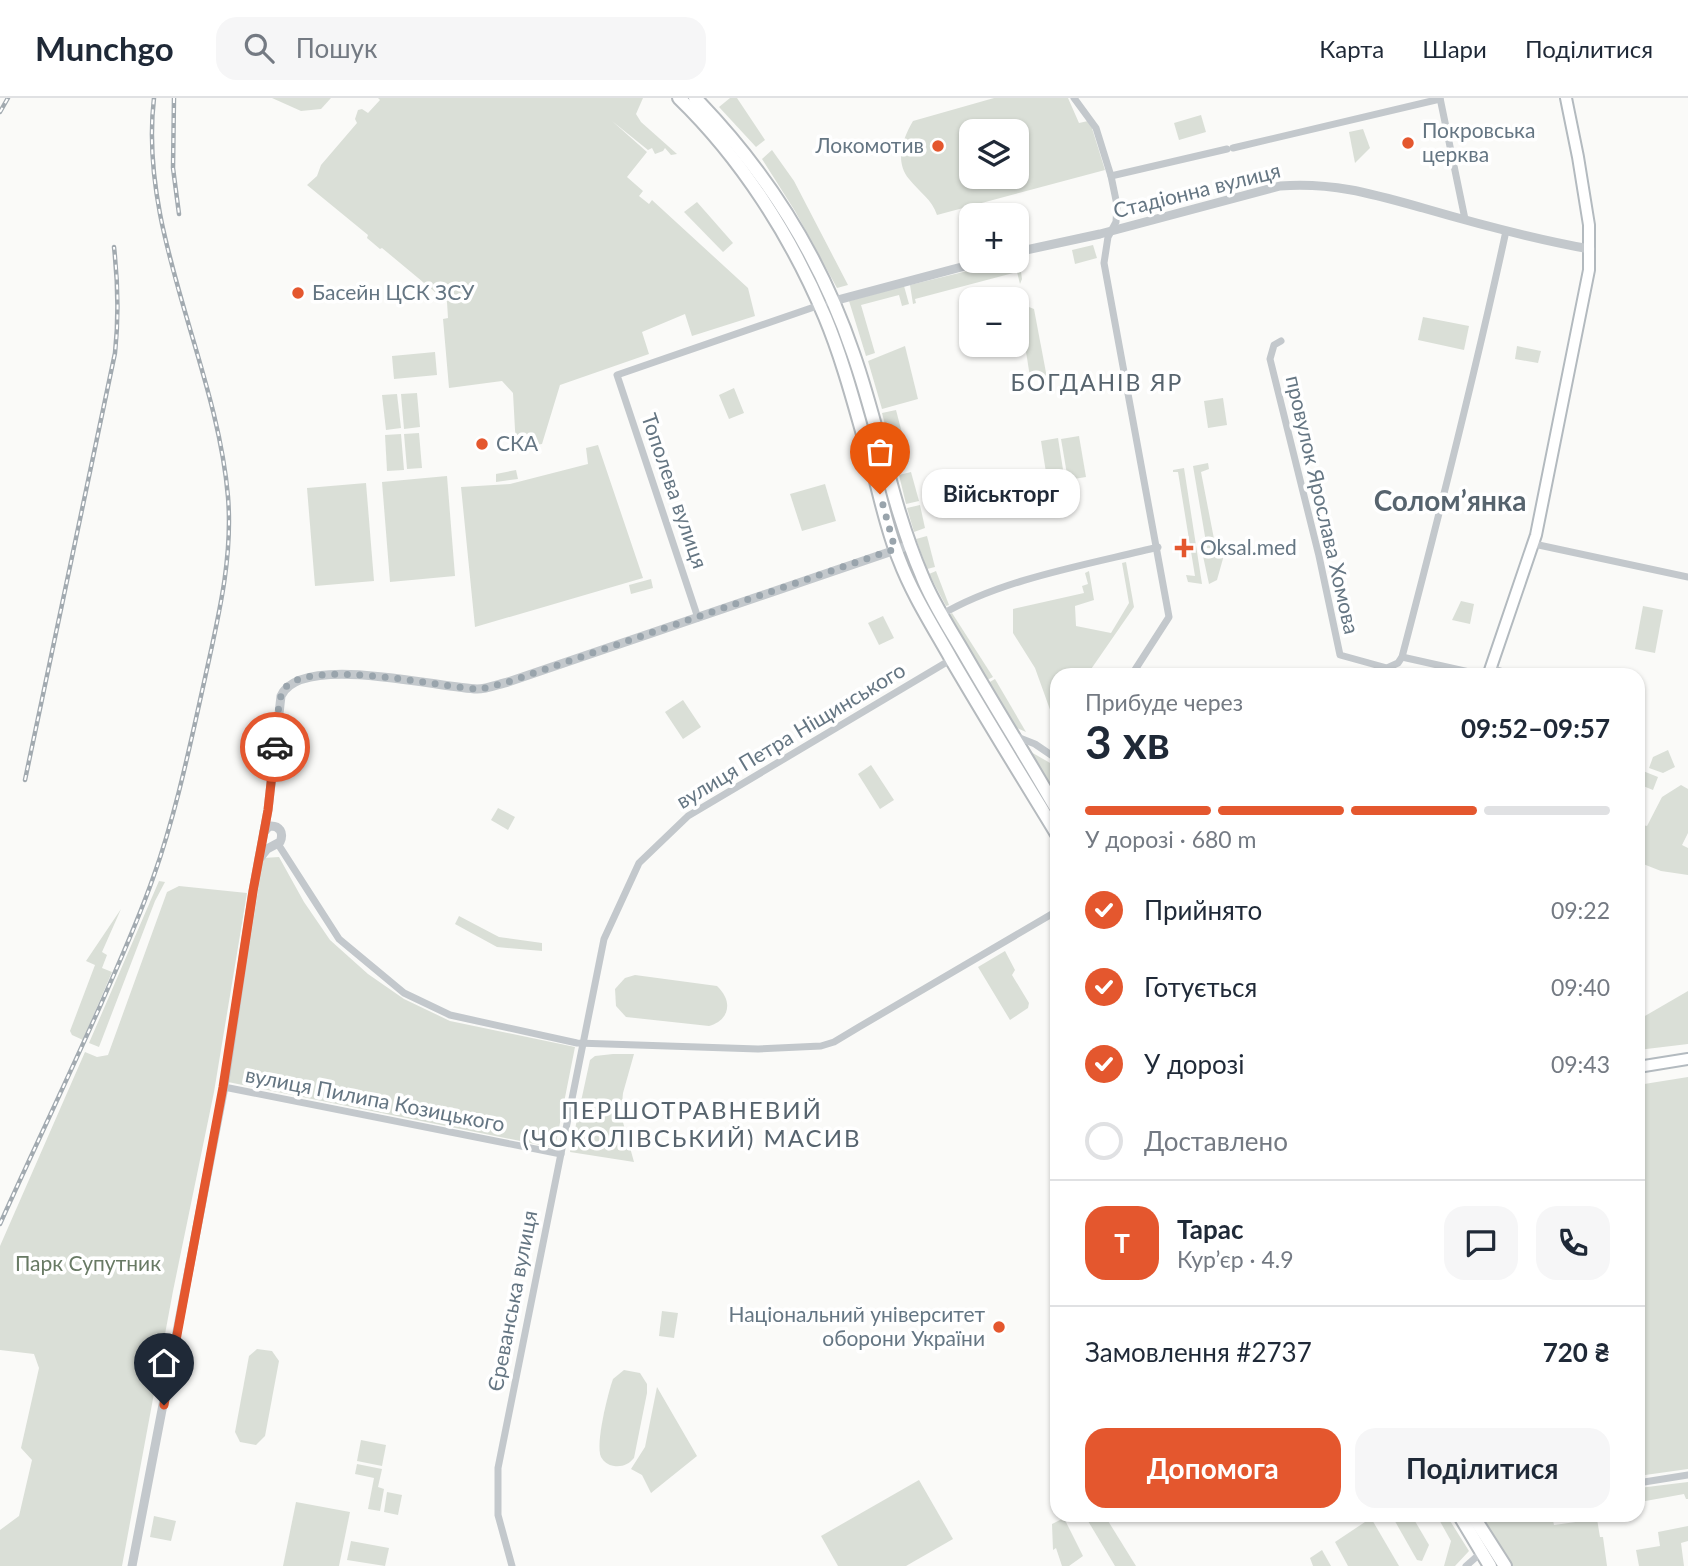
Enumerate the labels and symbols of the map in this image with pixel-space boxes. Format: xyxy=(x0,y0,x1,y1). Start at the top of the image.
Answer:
place label: Покровська церква xyxy=(1422,117,1535,166)
place label: Локомотив xyxy=(814,132,924,157)
marker: Покровська церква xyxy=(1400,135,1416,151)
marker: Локомотив xyxy=(930,138,946,154)
street label: Стадіонна вулиця xyxy=(1110,157,1283,222)
place label: Басейн ЦСК ЗСУ xyxy=(312,279,475,304)
marker: Басейн ЦСК ЗСУ xyxy=(290,285,306,301)
district label: БОГДАНІВ ЯР xyxy=(1011,368,1183,396)
street label: провулок Ярослава Хомова xyxy=(1282,373,1365,636)
street label: Тополева вулиця xyxy=(637,410,714,571)
pin xyxy=(850,422,910,494)
place label: СКА xyxy=(496,430,539,455)
marker: СКА xyxy=(474,436,490,452)
callout: Військторг xyxy=(922,470,1080,518)
district label: Соломʼянка xyxy=(1374,483,1526,517)
place label: Oksal.med xyxy=(1200,534,1297,559)
marker: Oksal.med xyxy=(1174,538,1194,558)
street label: вулиця Петра Ніщинського xyxy=(671,656,909,813)
courier xyxy=(240,712,310,782)
street label: вулиця Пилипа Козицького xyxy=(243,1061,507,1136)
district label: ПЕРШОТРАВНЕВИЙ (ЧОКОЛІВСЬКИЙ) МАСИВ xyxy=(522,1095,862,1152)
street label: Єреванська вулиця xyxy=(482,1208,541,1393)
park label: Парк Супутник xyxy=(15,1250,161,1275)
place label: Національний університет оборони України xyxy=(728,1301,985,1350)
marker: Національний університет оборони України xyxy=(991,1319,1007,1335)
pin xyxy=(134,1333,194,1405)

